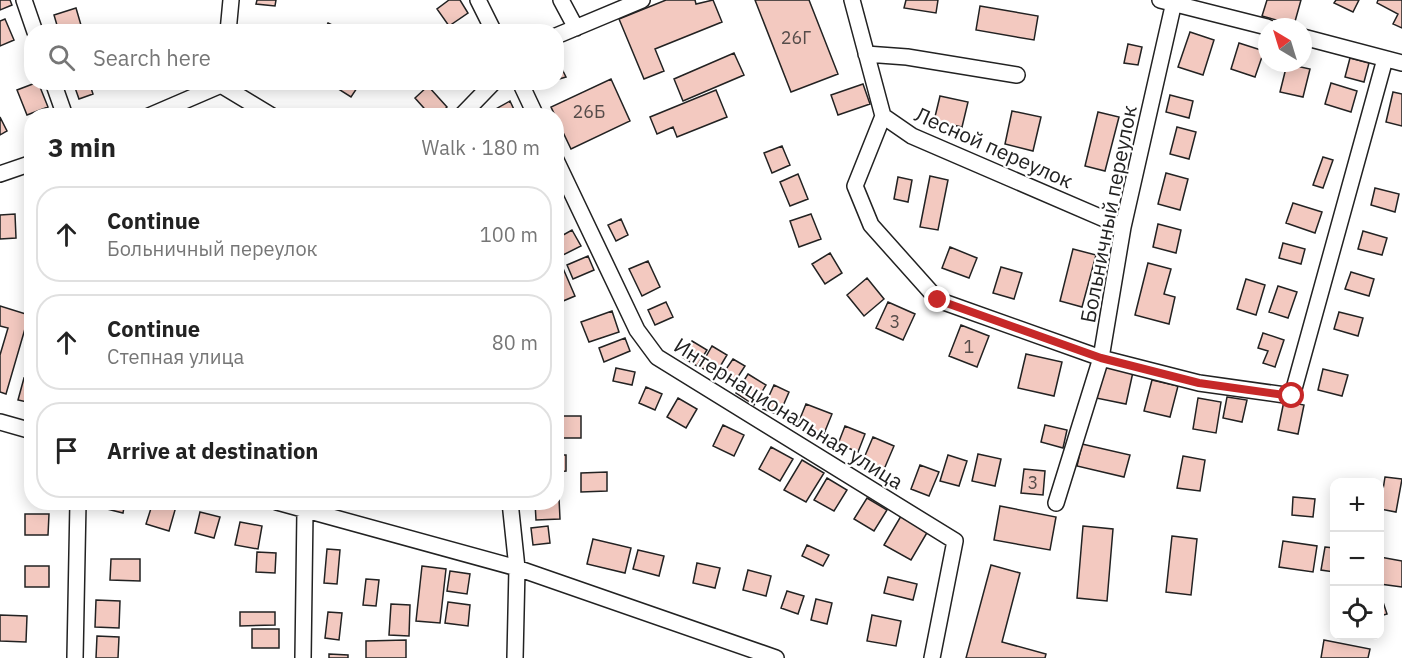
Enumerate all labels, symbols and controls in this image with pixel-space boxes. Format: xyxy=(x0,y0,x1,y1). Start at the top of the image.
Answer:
north arrow xyxy=(1258,18,1312,72)
search box xyxy=(24,24,564,90)
house number: 26Г xyxy=(781,26,811,49)
icon: search xyxy=(45,41,78,74)
text: Search here xyxy=(93,43,211,72)
house number: 26Б xyxy=(572,100,606,123)
street label: Лесной переулок xyxy=(910,100,1078,194)
street label: Больничный переулок xyxy=(1073,103,1143,325)
text: 3 min xyxy=(48,130,116,164)
text: Walk · 180 m xyxy=(422,134,540,161)
text: Continue xyxy=(107,206,200,235)
icon: ahead xyxy=(50,218,83,251)
text: 100 m xyxy=(480,221,538,248)
text: Больничный переулок xyxy=(107,235,318,262)
route end xyxy=(924,286,950,312)
house number: 3 xyxy=(890,310,900,333)
text: Continue xyxy=(107,314,200,343)
icon: ahead xyxy=(50,326,83,359)
text: 80 m xyxy=(492,329,538,356)
street label: Интернациональная улица xyxy=(669,331,909,495)
house number: 1 xyxy=(964,335,974,358)
text: Степная улица xyxy=(107,343,244,370)
route start xyxy=(1278,382,1304,408)
icon: arrive xyxy=(50,434,83,467)
text: Arrive at destination xyxy=(107,436,318,465)
house number: 3 xyxy=(1028,471,1038,494)
map controls xyxy=(1330,478,1384,640)
button: + xyxy=(1330,478,1384,532)
button: − xyxy=(1330,532,1384,586)
button: locate xyxy=(1330,586,1384,640)

